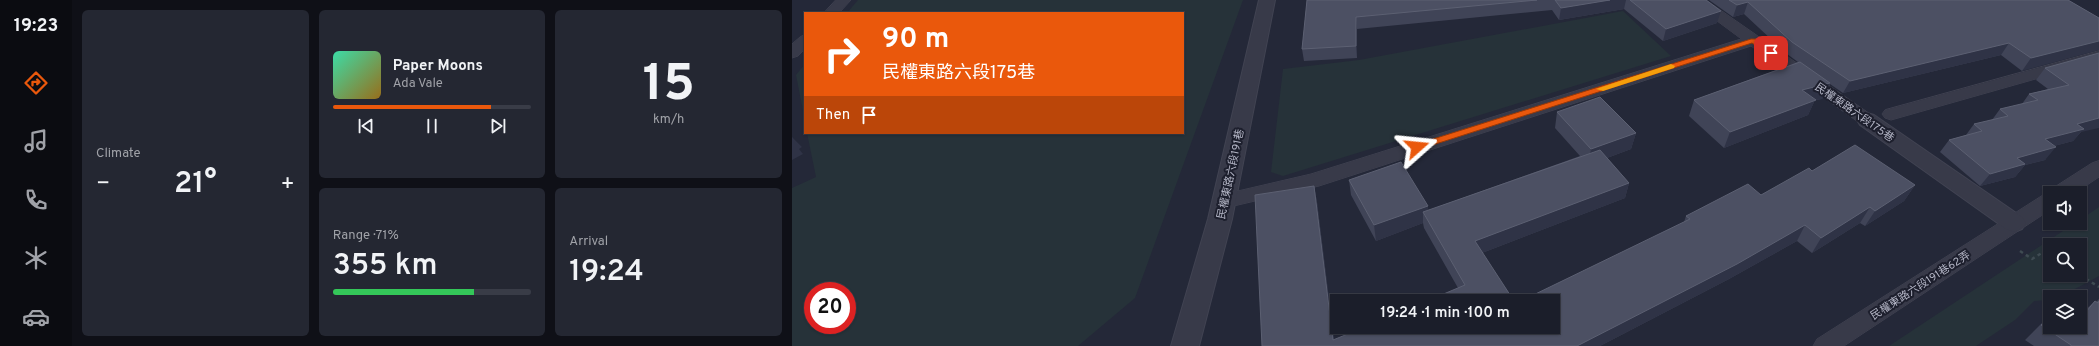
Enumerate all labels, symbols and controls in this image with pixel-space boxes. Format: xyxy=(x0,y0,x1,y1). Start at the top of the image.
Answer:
text: 19:23 xyxy=(14,15,58,38)
text: 90 m xyxy=(882,22,949,58)
icon: right xyxy=(816,28,868,80)
pin xyxy=(1754,36,1788,70)
icon: arrive xyxy=(1760,42,1782,64)
text: 15 xyxy=(642,53,695,119)
text: Paper Moons xyxy=(393,57,483,76)
text: 民權東路六段175巷 xyxy=(882,62,1035,85)
icon: directions xyxy=(22,69,50,97)
text: Ada Vale xyxy=(393,76,443,92)
street label: 民權東路六段175巷 xyxy=(1812,80,1897,145)
icon: arrive xyxy=(858,104,880,126)
text: Then xyxy=(816,106,850,125)
text: km/h xyxy=(653,112,684,128)
icon: previous xyxy=(355,115,377,137)
icon: pause xyxy=(421,115,443,137)
icon: next xyxy=(487,115,509,137)
position arrow xyxy=(1396,126,1438,168)
icon: music xyxy=(22,127,50,155)
street label: 民權東路六段191巷 xyxy=(1215,128,1247,221)
text: Climate xyxy=(96,146,141,162)
text: 21° xyxy=(174,166,217,203)
text: − xyxy=(96,171,110,198)
text: + xyxy=(280,171,295,198)
icon: phone xyxy=(22,186,50,214)
map controls xyxy=(2043,186,2087,334)
button: sound xyxy=(2043,186,2087,230)
text: Range · 71% xyxy=(333,228,399,244)
text: Arrival xyxy=(569,234,608,250)
button: search xyxy=(2043,238,2087,282)
icon: climate xyxy=(22,244,50,272)
text: 355 km xyxy=(333,248,437,285)
street label: 民權東路六段191巷62弄 xyxy=(1868,248,1973,323)
text: 19:24 xyxy=(569,254,644,291)
speed limit sign: 20 xyxy=(804,282,856,334)
button: layers xyxy=(2043,290,2087,334)
icon: car xyxy=(22,303,50,331)
text: 19:24 · 1 min · 100 m xyxy=(1380,304,1510,323)

